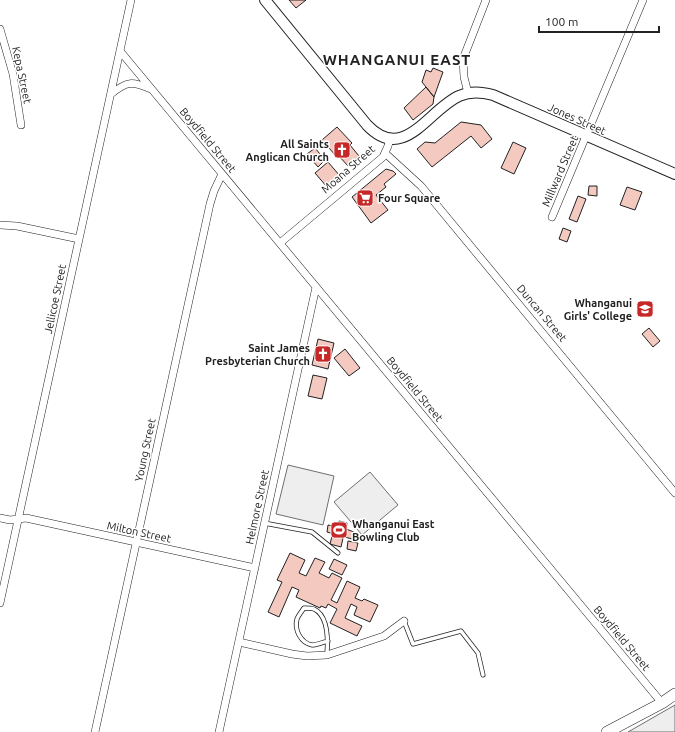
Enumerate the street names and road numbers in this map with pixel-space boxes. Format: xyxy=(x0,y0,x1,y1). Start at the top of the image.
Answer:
street label: Kepa Street xyxy=(10,45,34,105)
street label: Jones Street xyxy=(546,101,608,137)
street label: Boydfield Street xyxy=(177,105,239,175)
street label: Millward Street xyxy=(540,133,581,208)
street label: Moana Street xyxy=(319,142,378,195)
street label: Jellicoe Street xyxy=(42,262,68,335)
street label: Duncan Street xyxy=(515,282,570,344)
street label: Boydfield Street xyxy=(384,354,446,424)
street label: Young Street xyxy=(132,417,158,483)
street label: Helmore Street xyxy=(243,468,271,545)
street label: Milton Street xyxy=(106,519,173,545)
street label: Boydfield Street xyxy=(591,603,653,673)

